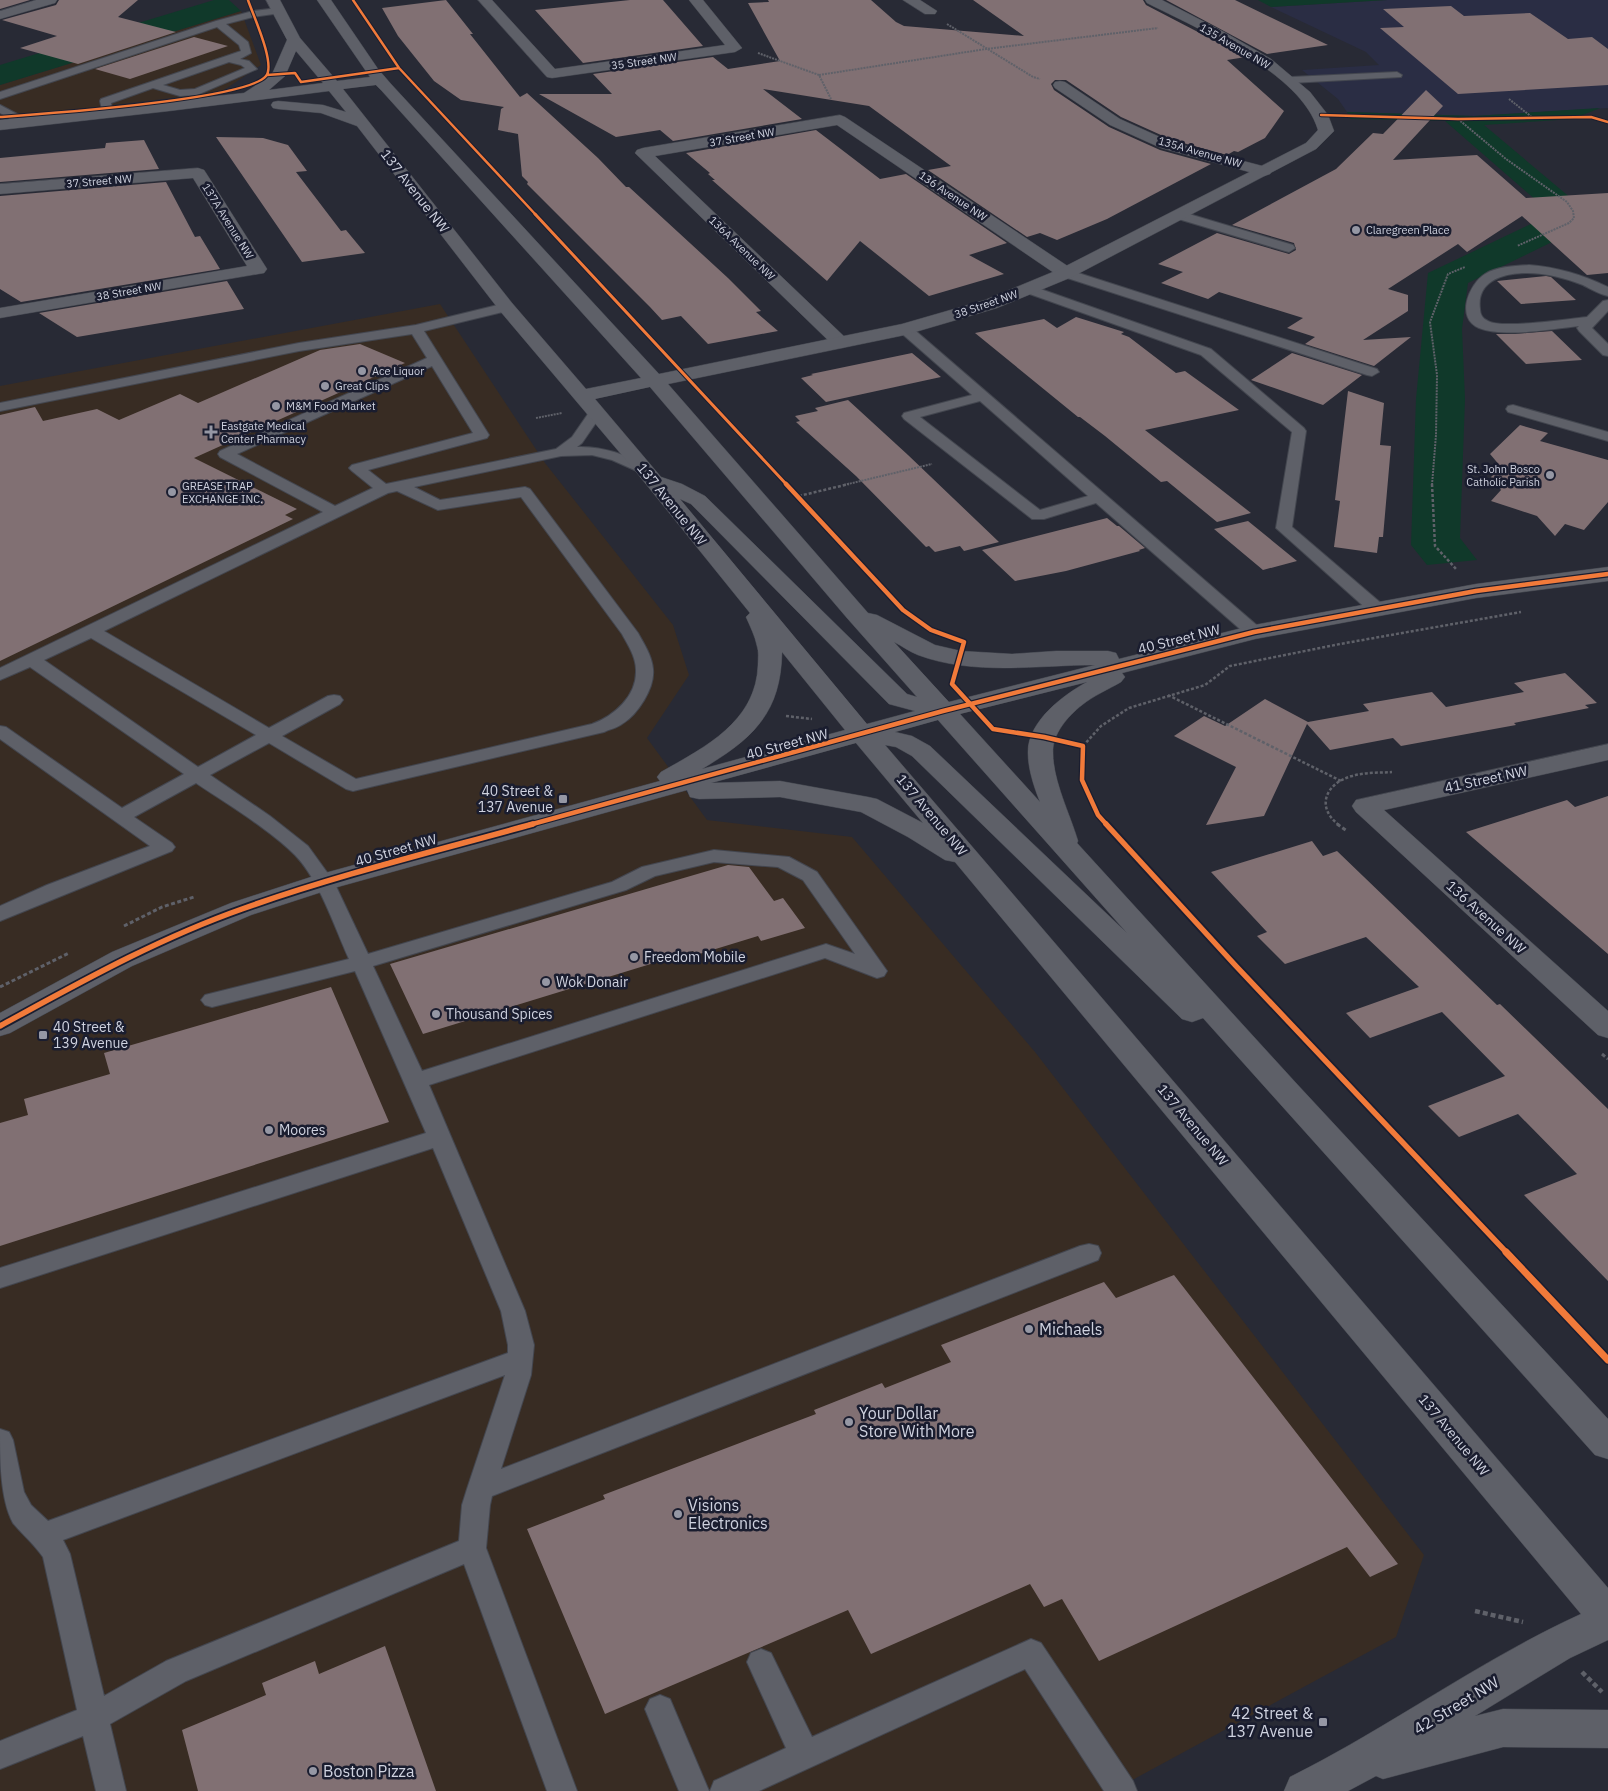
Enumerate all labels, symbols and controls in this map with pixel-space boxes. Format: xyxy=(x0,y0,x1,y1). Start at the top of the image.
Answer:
street label: 135 Avenue NW xyxy=(1197,20,1273,72)
street label: 35 Street NW xyxy=(610,49,678,73)
street label: 37 Street NW xyxy=(708,124,776,150)
street label: 135A Avenue NW xyxy=(1157,133,1244,171)
street label: 137 Avenue NW xyxy=(377,146,453,237)
street label: 136 Avenue NW xyxy=(916,168,990,224)
street label: 37 Street NW xyxy=(65,171,133,191)
street label: 137A Avenue NW xyxy=(199,181,257,261)
street label: 136A Avenue NW xyxy=(706,213,778,283)
place label: Claregreen Place xyxy=(1366,223,1449,237)
marker: Claregreen Place xyxy=(1350,224,1362,236)
street label: 38 Street NW xyxy=(95,278,163,304)
street label: 38 Street NW xyxy=(952,287,1020,321)
place label: Ace Liquor xyxy=(372,364,424,378)
marker: Ace Liquor xyxy=(356,365,368,377)
place label: Great Clips xyxy=(335,379,389,393)
marker: Great Clips xyxy=(319,380,331,392)
place label: M&M Food Market xyxy=(286,399,376,413)
marker: M&M Food Market xyxy=(270,400,282,412)
place label: Eastgate Medical Center Pharmacy xyxy=(221,419,306,446)
marker: Eastgate Medical Center Pharmacy xyxy=(205,426,217,438)
street label: 137 Avenue NW xyxy=(633,459,711,549)
place label: St. John Bosco Catholic Parish xyxy=(1466,462,1540,489)
marker: St. John Bosco Catholic Parish xyxy=(1544,469,1556,481)
place label: GREASE TRAP EXCHANGE INC. xyxy=(182,479,263,506)
marker: GREASE TRAP EXCHANGE INC. xyxy=(166,486,178,498)
street label: 40 Street NW xyxy=(1136,620,1223,658)
street label: 40 Street NW xyxy=(744,724,830,764)
street label: 41 Street NW xyxy=(1443,761,1530,797)
street label: 137 Avenue NW xyxy=(893,771,972,860)
place label: 40 Street & 137 Avenue xyxy=(478,782,553,816)
marker: 40 Street & 137 Avenue xyxy=(557,793,569,805)
street label: 40 Street NW xyxy=(353,830,439,870)
street label: 136 Avenue NW xyxy=(1442,877,1530,958)
place label: Freedom Mobile xyxy=(644,948,746,966)
marker: Freedom Mobile xyxy=(628,951,640,963)
place label: Wok Donair xyxy=(556,973,628,991)
marker: Wok Donair xyxy=(540,976,552,988)
place label: Thousand Spices xyxy=(446,1005,553,1023)
marker: Thousand Spices xyxy=(430,1008,442,1020)
place label: 40 Street & 139 Avenue xyxy=(53,1018,129,1052)
marker: 40 Street & 139 Avenue xyxy=(37,1029,49,1041)
street label: 137 Avenue NW xyxy=(1154,1081,1233,1170)
place label: Moores xyxy=(279,1121,326,1139)
marker: Moores xyxy=(263,1124,275,1136)
place label: Michaels xyxy=(1039,1319,1103,1339)
marker: Michaels xyxy=(1023,1323,1035,1335)
street label: 137 Avenue NW xyxy=(1415,1391,1494,1480)
place label: Your Dollar Store With More xyxy=(859,1403,975,1441)
marker: Your Dollar Store With More xyxy=(843,1416,855,1428)
place label: Visions Electronics xyxy=(688,1495,768,1533)
marker: Visions Electronics xyxy=(672,1508,684,1520)
street label: 42 Street NW xyxy=(1410,1672,1502,1738)
place label: 42 Street & 137 Avenue xyxy=(1227,1703,1313,1741)
marker: 42 Street & 137 Avenue xyxy=(1317,1716,1329,1728)
place label: Boston Pizza xyxy=(323,1761,415,1781)
marker: Boston Pizza xyxy=(307,1765,319,1777)

